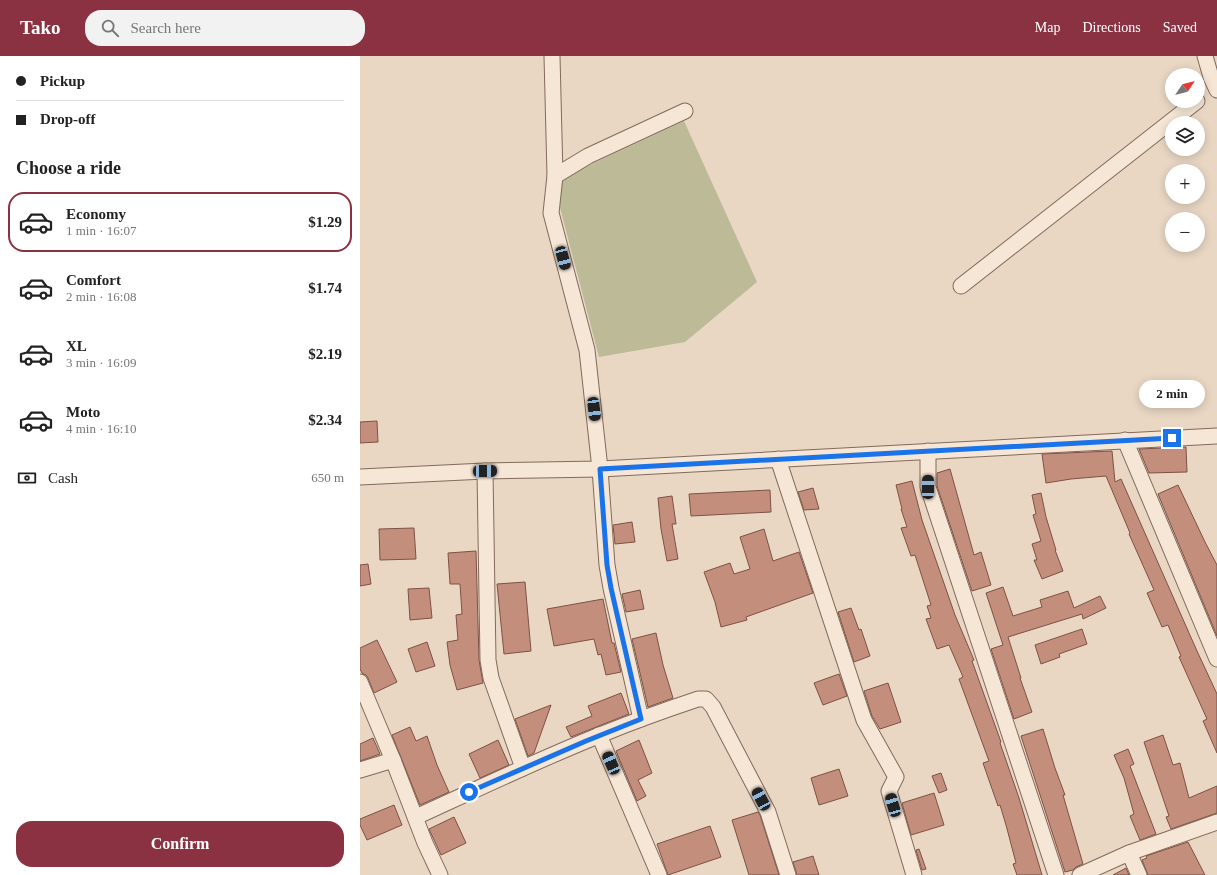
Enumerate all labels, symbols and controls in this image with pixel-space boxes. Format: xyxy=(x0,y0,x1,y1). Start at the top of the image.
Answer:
search box xyxy=(85,10,365,46)
text: Tako xyxy=(20,17,61,38)
icon: search xyxy=(99,17,121,39)
text: Search here xyxy=(131,20,201,36)
text: Map xyxy=(1035,20,1060,35)
text: Directions xyxy=(1082,20,1141,35)
text: Saved xyxy=(1163,20,1197,35)
north arrow xyxy=(1165,68,1205,108)
map controls xyxy=(1165,68,1205,252)
text: Pickup xyxy=(40,73,85,89)
text: Drop-off xyxy=(40,111,96,127)
button: layers xyxy=(1165,116,1205,156)
text: Choose a ride xyxy=(16,158,121,178)
button: + xyxy=(1165,164,1205,204)
icon: car xyxy=(18,204,54,240)
text: Economy xyxy=(66,206,126,222)
button: − xyxy=(1165,212,1205,252)
text: $1.29 xyxy=(308,214,342,230)
text: 1 min · 16:07 xyxy=(66,223,136,238)
car xyxy=(554,245,572,271)
icon: car xyxy=(18,270,54,306)
text: Comfort xyxy=(66,272,121,288)
text: $1.74 xyxy=(308,280,342,296)
text: 2 min · 16:08 xyxy=(66,289,136,304)
icon: car xyxy=(18,336,54,372)
text: XL xyxy=(66,338,87,354)
text: $2.19 xyxy=(308,346,342,362)
text: 3 min · 16:09 xyxy=(66,355,136,370)
callout: 2 min xyxy=(1139,380,1205,408)
text: 2 min xyxy=(1156,386,1188,401)
car xyxy=(587,396,601,422)
icon: car xyxy=(18,402,54,438)
text: Moto xyxy=(66,404,100,420)
text: $2.34 xyxy=(308,412,342,428)
text: 4 min · 16:10 xyxy=(66,421,136,436)
route end xyxy=(1163,429,1181,447)
car xyxy=(473,465,497,477)
icon: cash xyxy=(16,467,38,489)
text: Cash xyxy=(48,470,78,486)
text: 650 m xyxy=(311,470,344,485)
car xyxy=(922,475,934,499)
car xyxy=(601,750,621,776)
route start xyxy=(460,783,478,801)
car xyxy=(750,786,772,812)
car xyxy=(884,792,902,818)
button: Confirm xyxy=(16,821,344,867)

